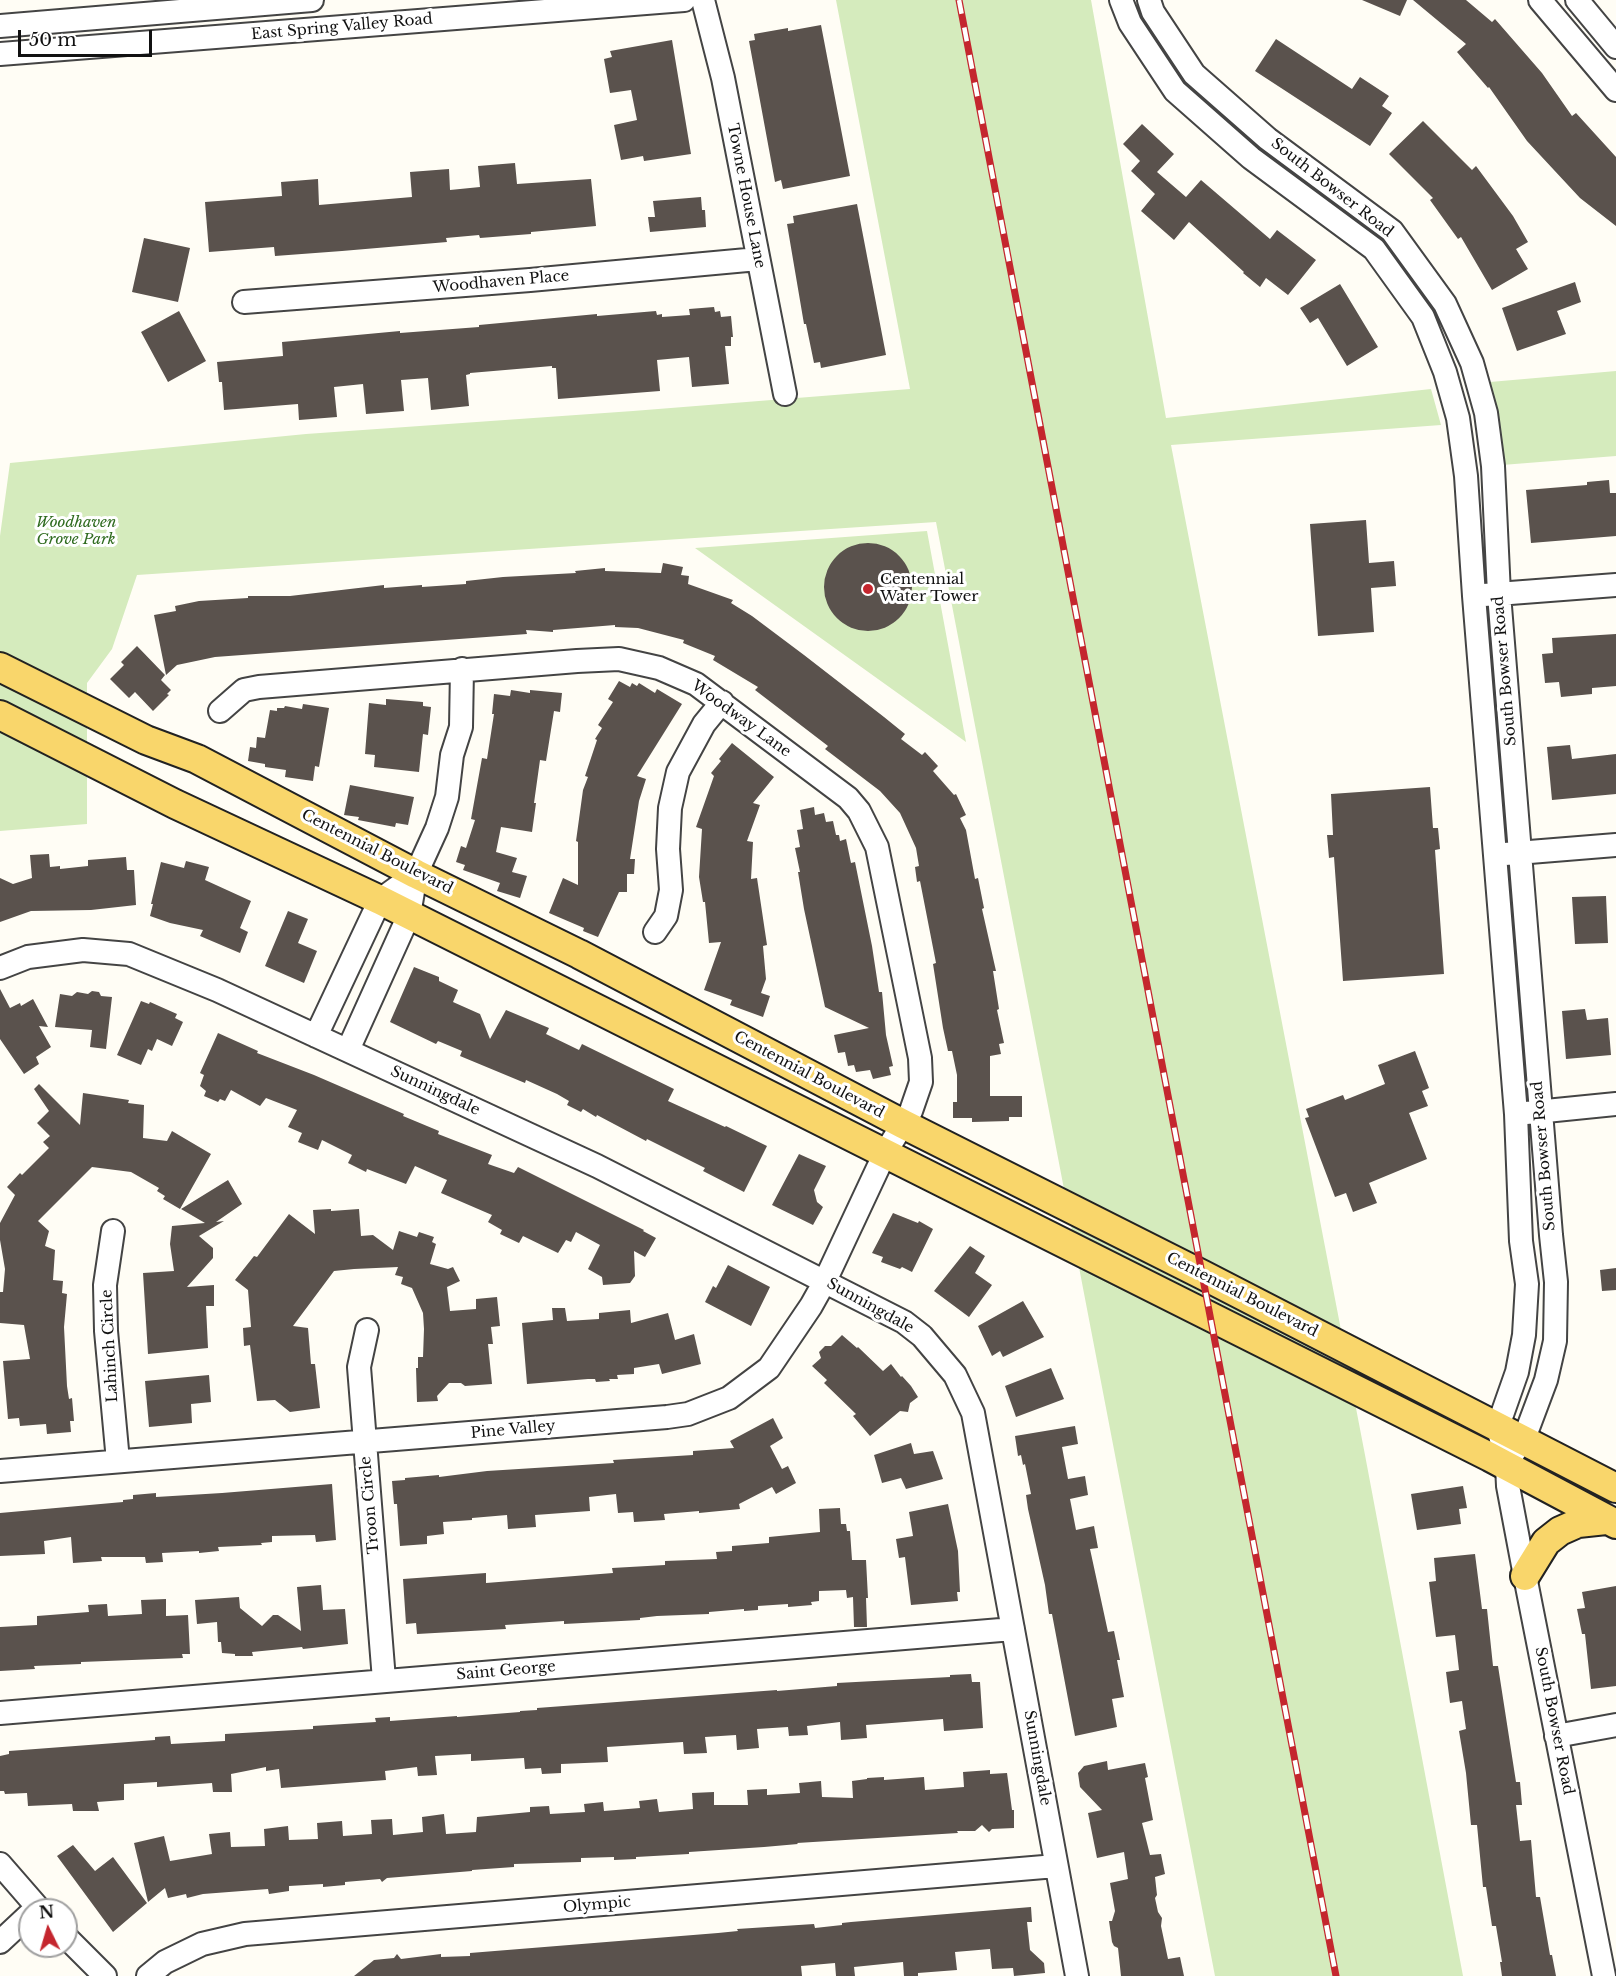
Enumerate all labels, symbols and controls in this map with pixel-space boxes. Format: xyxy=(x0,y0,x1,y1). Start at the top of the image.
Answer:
street label: East Spring Valley Road xyxy=(250,10,434,44)
scale bar xyxy=(21,18,154,56)
text: 50 m xyxy=(29,29,77,51)
street label: Towne House Lane xyxy=(723,122,769,270)
street label: South Bowser Road xyxy=(1267,135,1397,241)
street label: Woodhaven Place xyxy=(432,267,570,297)
park label: Woodhaven Grove Park xyxy=(36,514,116,549)
place label: Centennial Water Tower xyxy=(880,571,979,606)
marker: Centennial Water Tower xyxy=(861,582,875,596)
street label: South Bowser Road xyxy=(1489,595,1521,747)
street label: Woodway Lane xyxy=(688,677,794,761)
street label: Centennial Boulevard xyxy=(298,806,456,898)
street label: Centennial Boulevard xyxy=(731,1028,887,1122)
street label: Sunningdale xyxy=(387,1062,483,1120)
street label: South Bowser Road xyxy=(1528,1080,1560,1232)
street label: Centennial Boulevard xyxy=(1163,1249,1321,1341)
street label: Sunningdale xyxy=(823,1275,917,1337)
street label: Lahinch Circle xyxy=(98,1289,122,1403)
street label: Pine Valley xyxy=(470,1417,556,1443)
street label: Troon Circle xyxy=(357,1455,383,1555)
street label: South Bowser Road xyxy=(1531,1646,1577,1796)
street label: Saint George xyxy=(456,1658,556,1684)
street label: Sunningdale xyxy=(1020,1709,1054,1807)
street label: Olympic xyxy=(562,1893,632,1917)
north arrow xyxy=(18,1898,78,1958)
text: N xyxy=(38,1901,55,1923)

